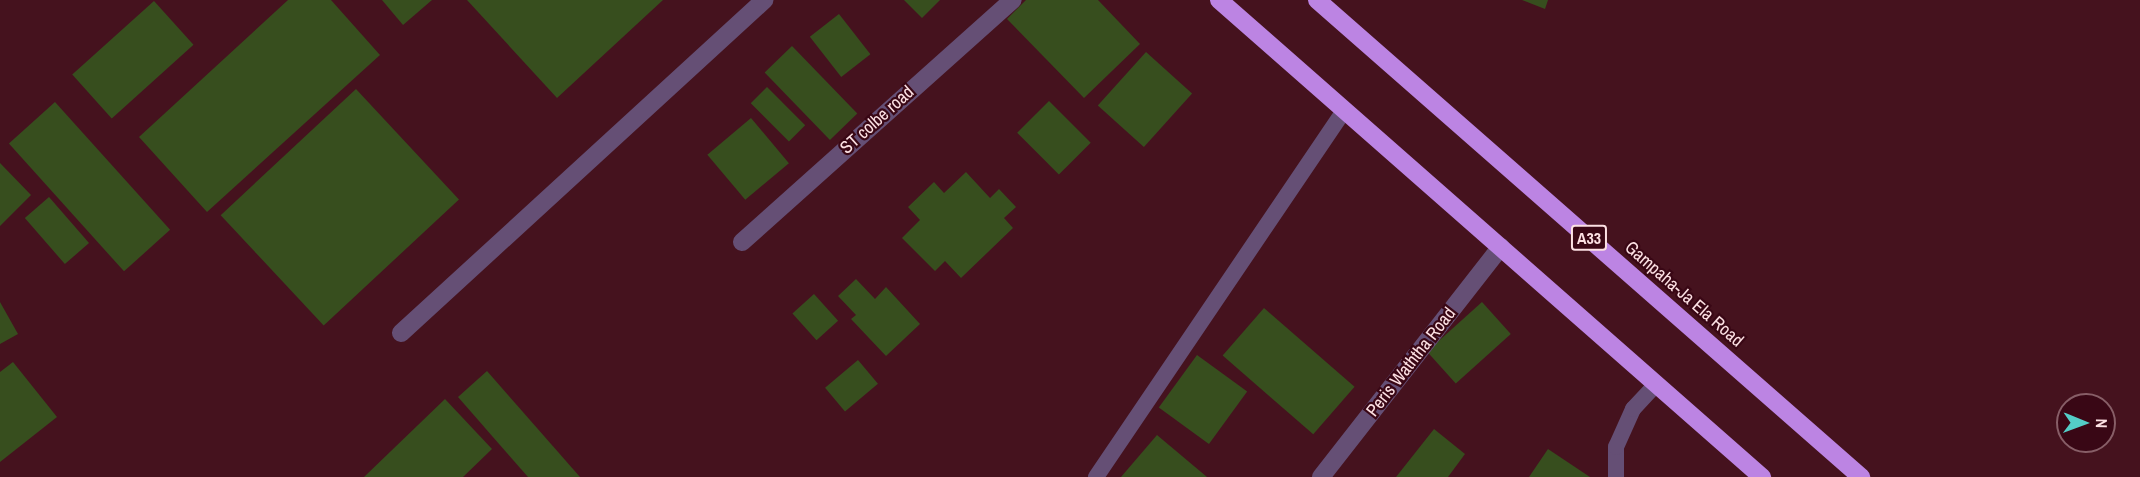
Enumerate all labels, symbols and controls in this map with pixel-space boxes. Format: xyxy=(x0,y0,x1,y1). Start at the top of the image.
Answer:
street label: ST colbe road xyxy=(836,81,918,159)
road number: A33 xyxy=(1570,225,1608,251)
street label: Gampaha-Ja Ela Road xyxy=(1620,237,1748,351)
street label: Peris Waththa Road xyxy=(1362,303,1460,421)
north arrow xyxy=(2056,393,2116,453)
text: N xyxy=(2091,418,2113,428)

